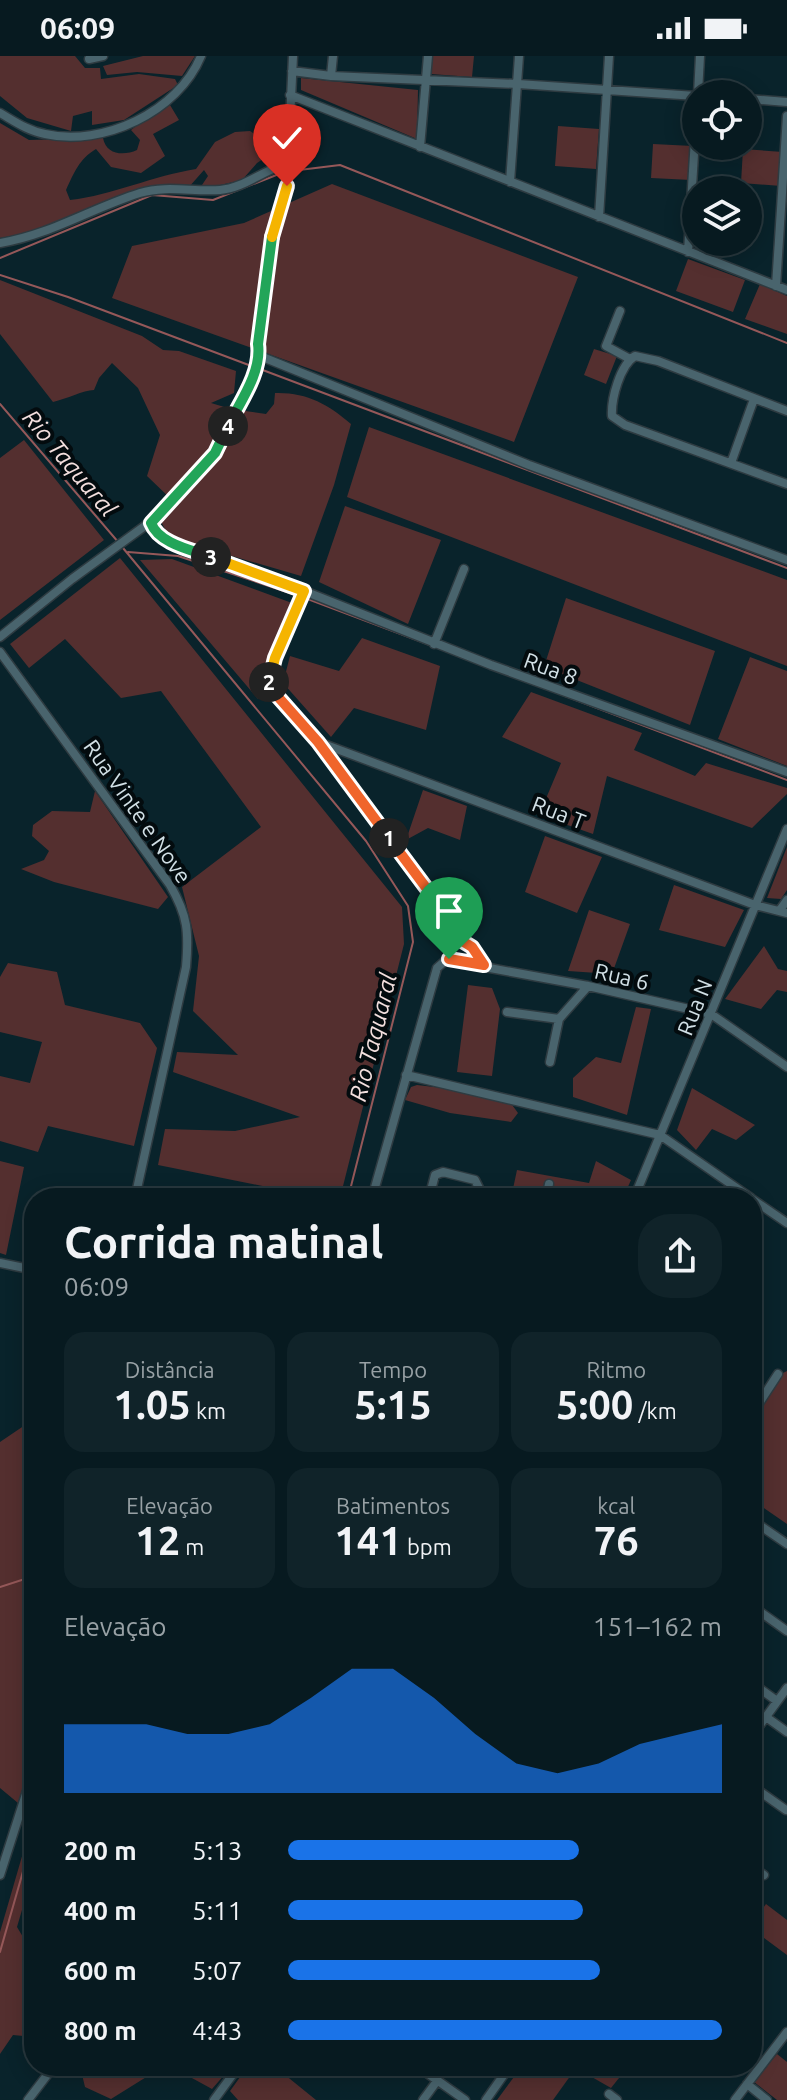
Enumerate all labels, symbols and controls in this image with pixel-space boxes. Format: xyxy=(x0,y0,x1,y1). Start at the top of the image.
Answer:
text: 06:09 xyxy=(40,11,115,45)
map controls xyxy=(682,80,762,256)
button: locate xyxy=(682,80,762,160)
pin xyxy=(253,104,321,186)
icon: check xyxy=(265,116,309,160)
button: layers xyxy=(682,176,762,256)
water label: Rio Taquaral xyxy=(17,404,123,522)
pin: 4 xyxy=(208,406,248,446)
text: 4 xyxy=(222,413,234,438)
pin: 3 xyxy=(191,537,231,577)
text: 3 xyxy=(205,544,217,569)
street label: Rua 8 xyxy=(521,647,581,689)
pin: 2 xyxy=(249,662,289,702)
text: 2 xyxy=(263,669,275,694)
street label: Rua Vinte e Nove xyxy=(79,734,197,888)
street label: Rua T xyxy=(529,791,589,833)
pin: 1 xyxy=(369,818,409,858)
text: 1 xyxy=(383,825,395,850)
pin xyxy=(415,877,483,959)
icon: arrive xyxy=(427,889,471,933)
street label: Rua 6 xyxy=(592,958,652,994)
water label: Rio Taquaral xyxy=(344,970,402,1104)
street label: Rua N xyxy=(671,975,717,1039)
button: share xyxy=(638,1214,722,1298)
text: Corrida matinal xyxy=(64,1217,383,1266)
text: 06:09 xyxy=(64,1272,129,1301)
text: Distância xyxy=(125,1357,215,1382)
text: Tempo xyxy=(359,1357,427,1382)
text: Ritmo xyxy=(587,1357,646,1382)
text: 1.05 xyxy=(113,1382,191,1427)
text: 5:15 xyxy=(354,1382,432,1427)
text: 5:00 xyxy=(556,1382,633,1427)
text: km xyxy=(191,1398,226,1423)
text: /km xyxy=(633,1398,677,1423)
text: Elevação xyxy=(126,1493,213,1518)
text: Batimentos xyxy=(336,1493,450,1518)
text: kcal xyxy=(597,1493,635,1518)
text: 12 xyxy=(135,1518,180,1563)
text: 141 xyxy=(334,1518,402,1563)
text: 76 xyxy=(594,1518,639,1563)
text: m xyxy=(180,1534,204,1559)
text: bpm xyxy=(402,1534,452,1559)
text: Elevação xyxy=(64,1612,166,1641)
text: 151–162 m xyxy=(593,1612,722,1641)
text: 200 m xyxy=(64,1836,137,1865)
text: 5:13 xyxy=(192,1836,242,1865)
text: 400 m xyxy=(64,1896,137,1925)
text: 5:11 xyxy=(192,1896,242,1925)
text: 600 m xyxy=(64,1956,137,1985)
text: 5:07 xyxy=(192,1956,242,1985)
text: 800 m xyxy=(64,2016,137,2045)
text: 4:43 xyxy=(192,2016,242,2045)

